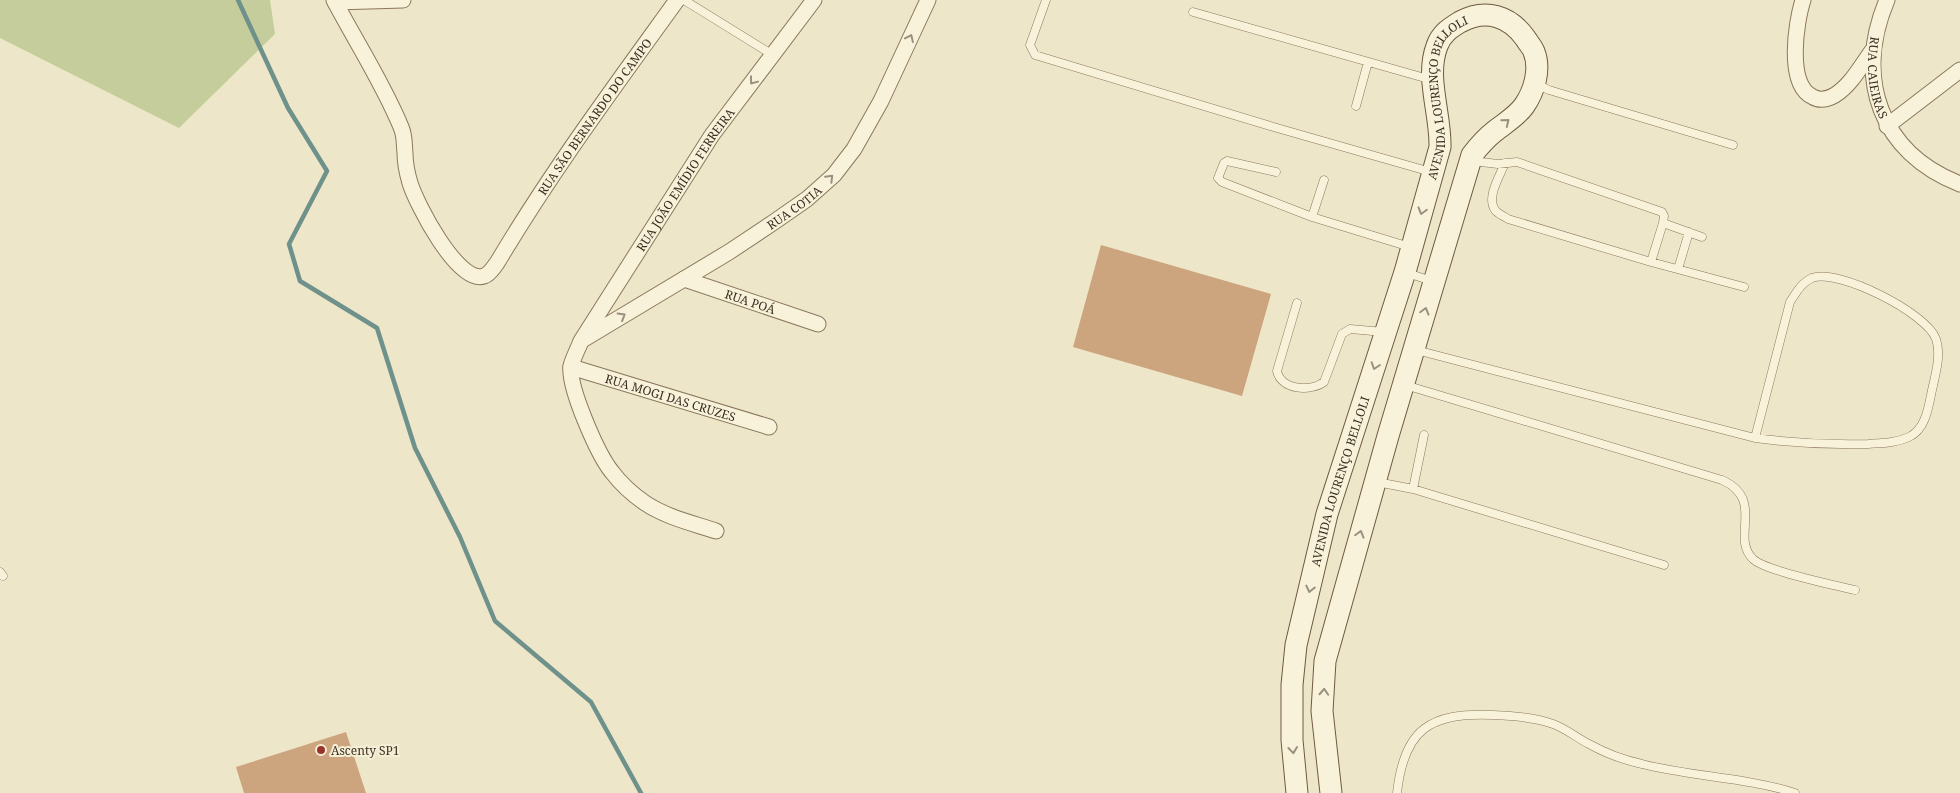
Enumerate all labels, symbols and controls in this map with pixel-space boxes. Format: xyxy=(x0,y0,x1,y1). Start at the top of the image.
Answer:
street label: AVENIDA LOURENÇO BELLOLI xyxy=(1423,11,1470,182)
street label: RUA SÃO BERNARDO DO CAMPO xyxy=(534,34,655,198)
one-way arrow xyxy=(904,34,914,43)
street label: RUA CAIEIRAS xyxy=(1864,36,1892,121)
one-way arrow xyxy=(751,75,759,84)
street label: RUA JOÃO EMÍDIO FERREIRA xyxy=(632,104,738,254)
one-way arrow xyxy=(1501,118,1510,127)
one-way arrow xyxy=(824,175,833,184)
street label: RUA COTIA xyxy=(763,181,825,233)
one-way arrow xyxy=(1418,206,1428,214)
street label: RUA POÁ xyxy=(723,285,778,318)
one-way arrow xyxy=(1420,308,1430,316)
one-way arrow xyxy=(617,312,626,322)
one-way arrow xyxy=(1371,362,1381,370)
street label: RUA MOGI DAS CRUZES xyxy=(603,369,738,425)
street label: AVENIDA LOURENÇO BELLOLI xyxy=(1306,394,1373,568)
one-way arrow xyxy=(1354,531,1364,539)
one-way arrow xyxy=(1305,585,1315,593)
one-way arrow xyxy=(1318,688,1329,696)
place label: Ascenty SP1 xyxy=(331,742,400,759)
marker: Ascenty SP1 xyxy=(315,744,327,756)
one-way arrow xyxy=(1287,746,1298,754)

